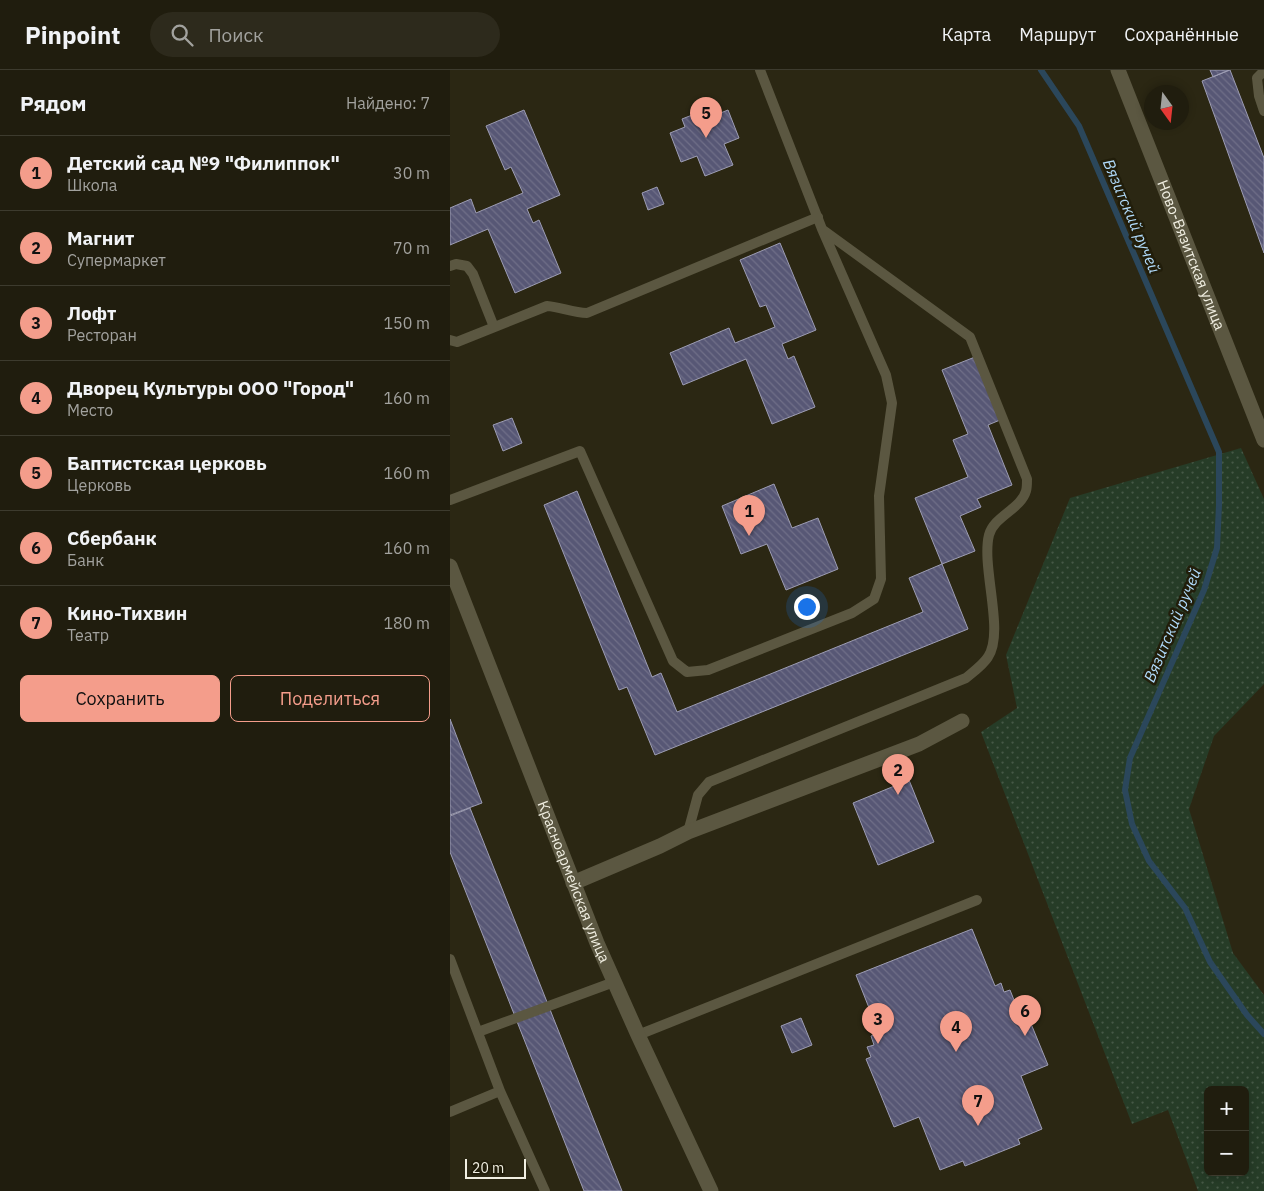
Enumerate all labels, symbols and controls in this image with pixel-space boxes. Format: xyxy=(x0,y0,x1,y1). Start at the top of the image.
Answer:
search box xyxy=(150,12,500,57)
text: Pinpoint xyxy=(25,19,120,51)
icon: search xyxy=(168,21,196,49)
text: Поиск xyxy=(208,23,263,47)
text: Карта xyxy=(942,23,991,46)
text: Маршрут xyxy=(1019,23,1096,46)
text: Сохранённые xyxy=(1124,23,1239,46)
north arrow xyxy=(1144,85,1189,130)
text: Рядом xyxy=(20,89,87,117)
text: Найдено: 7 xyxy=(346,93,430,113)
pin: 5 xyxy=(690,97,722,138)
text: Детский сад №9 "Филиппок" xyxy=(67,151,340,175)
water label: Вязитский ручей xyxy=(1099,156,1165,276)
text: 1 xyxy=(31,163,41,183)
text: 30 m xyxy=(393,163,430,183)
text: Школа xyxy=(67,175,117,195)
street label: Ново-Вязитская улица xyxy=(1153,177,1230,333)
text: Магнит xyxy=(67,226,134,250)
text: 2 xyxy=(31,238,41,258)
text: 70 m xyxy=(393,238,430,258)
text: Супермаркет xyxy=(67,250,166,270)
text: Лофт xyxy=(67,301,116,325)
text: 3 xyxy=(31,313,41,333)
text: 150 m xyxy=(383,313,430,333)
text: Ресторан xyxy=(67,325,137,345)
text: Дворец Культуры ООО "Город" xyxy=(67,376,354,400)
text: 4 xyxy=(31,388,41,408)
text: 160 m xyxy=(383,388,430,408)
text: Место xyxy=(67,400,113,420)
text: Баптистская церковь xyxy=(67,451,267,475)
text: 5 xyxy=(31,463,41,483)
text: 160 m xyxy=(383,463,430,483)
text: Церковь xyxy=(67,475,131,495)
pin: 1 xyxy=(733,495,765,536)
text: Сбербанк xyxy=(67,526,157,550)
text: 6 xyxy=(31,538,41,558)
text: 160 m xyxy=(383,538,430,558)
text: Банк xyxy=(67,550,104,570)
water label: Вязитский ручей xyxy=(1139,565,1205,685)
your location xyxy=(794,594,820,620)
text: Кино-Тихвин xyxy=(67,601,188,625)
text: 7 xyxy=(31,613,41,633)
text: 180 m xyxy=(383,613,430,633)
text: Театр xyxy=(67,625,109,645)
button: Сохранить xyxy=(20,675,220,722)
button: Поделиться xyxy=(230,675,430,722)
pin: 2 xyxy=(882,754,914,795)
street label: Красноармейская улица xyxy=(533,798,615,965)
pin: 6 xyxy=(1009,995,1041,1036)
pin: 3 xyxy=(862,1003,894,1044)
pin: 4 xyxy=(940,1011,972,1052)
pin: 7 xyxy=(962,1085,994,1126)
map controls xyxy=(1204,1086,1249,1176)
button: + xyxy=(1204,1086,1249,1131)
button: − xyxy=(1204,1131,1249,1176)
scale bar xyxy=(465,1156,526,1179)
text: 20 m xyxy=(472,1159,504,1177)

